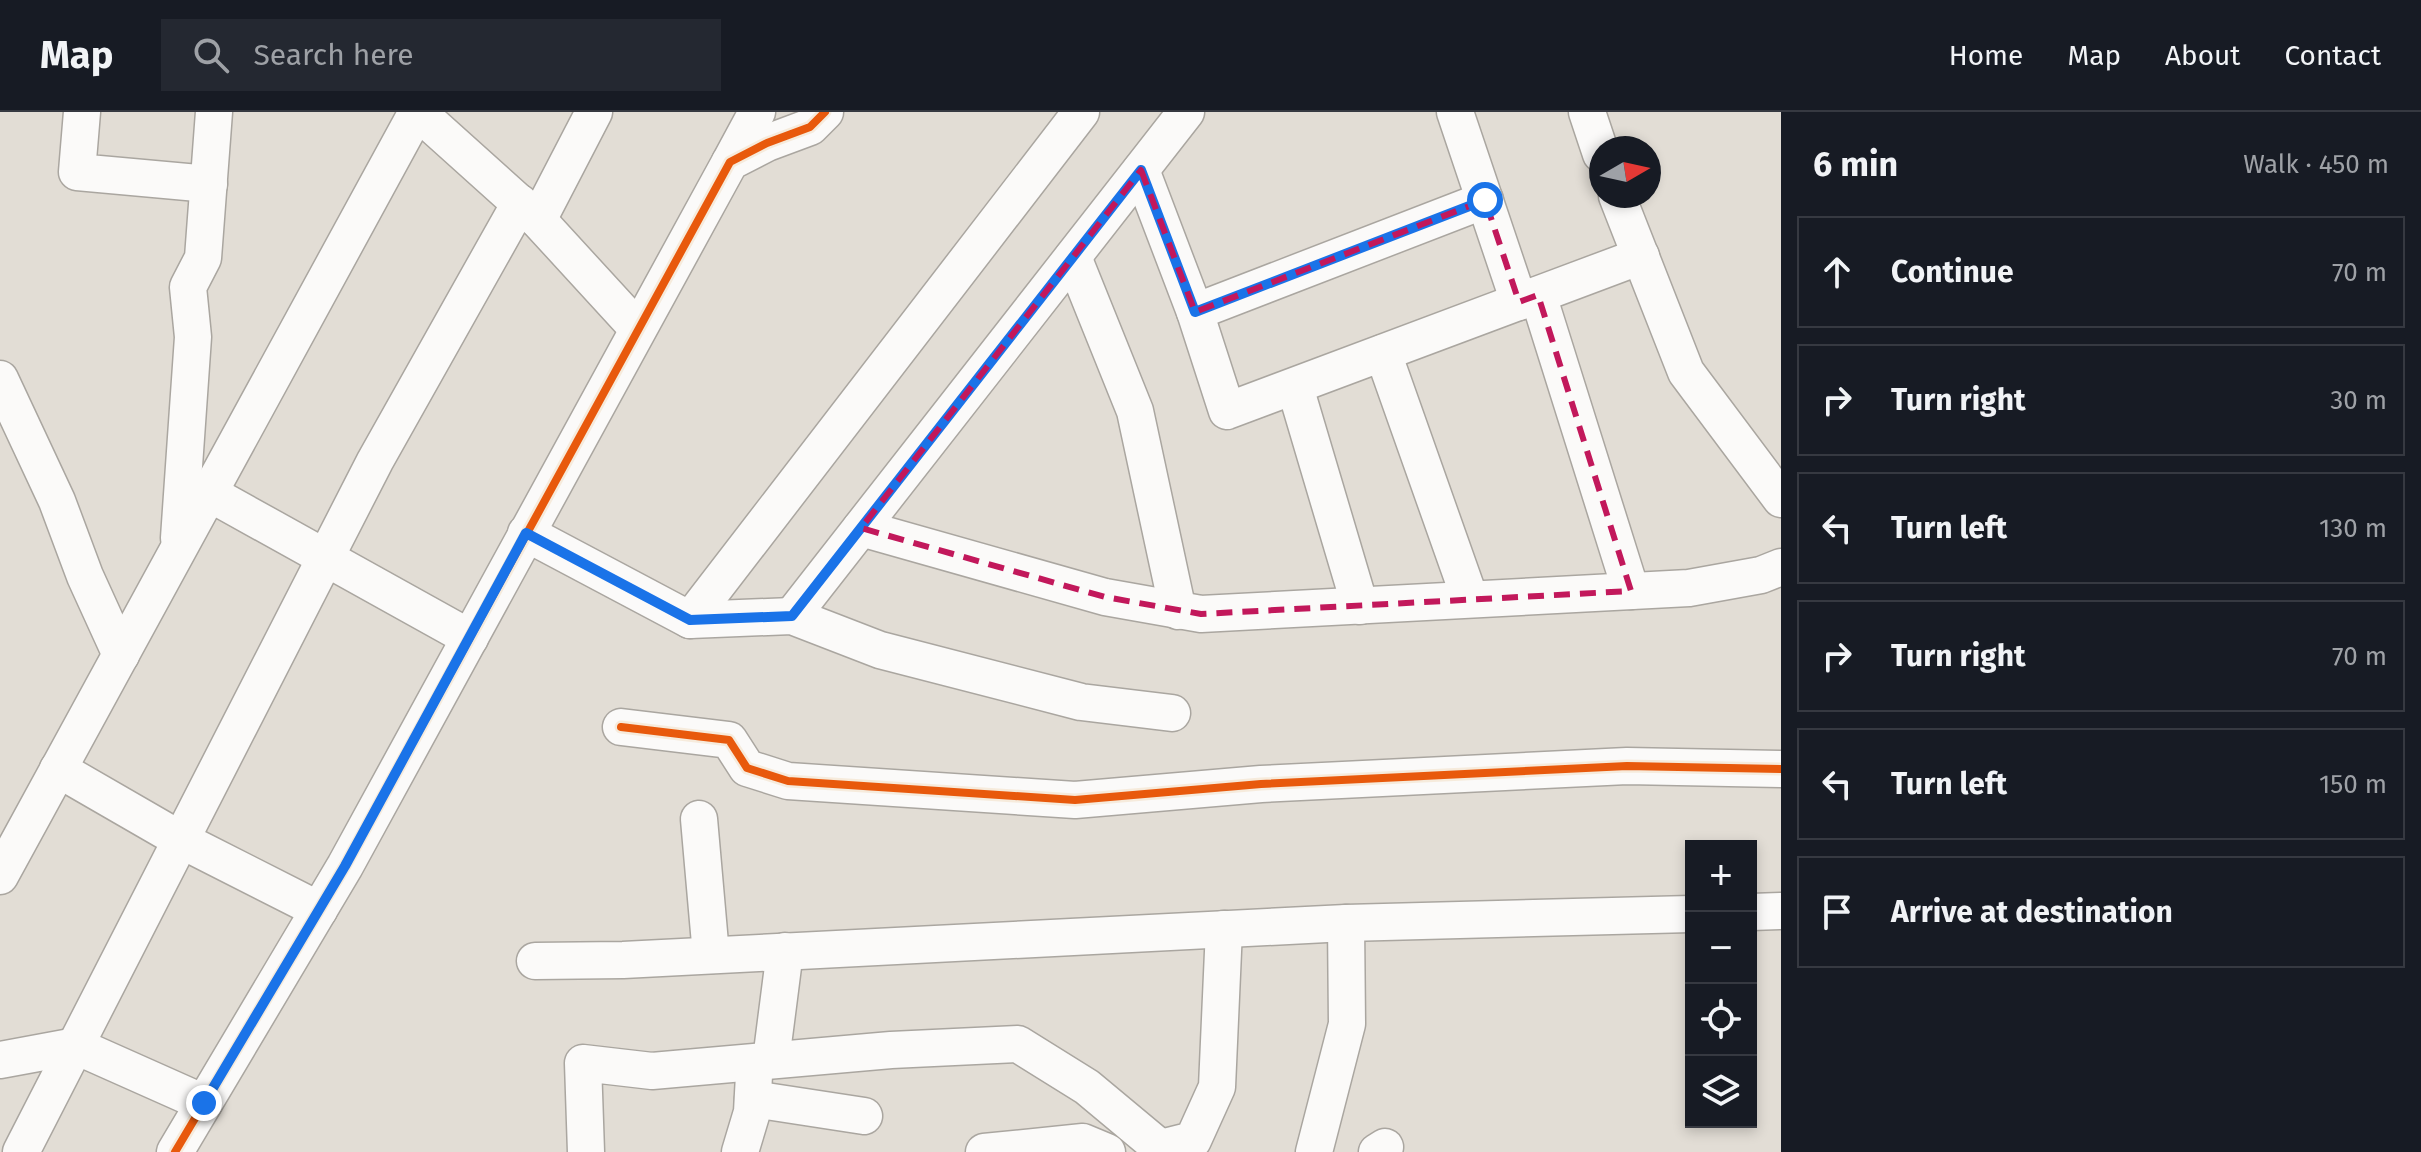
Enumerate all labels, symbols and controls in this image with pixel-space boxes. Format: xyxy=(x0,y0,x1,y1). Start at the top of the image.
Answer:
search box xyxy=(161,19,721,91)
text: Map xyxy=(40,32,113,78)
icon: search xyxy=(189,33,233,77)
text: Search here xyxy=(253,37,414,73)
text: Home xyxy=(1949,39,2023,72)
text: Map xyxy=(2067,39,2121,72)
text: About xyxy=(2165,39,2240,72)
text: Contact xyxy=(2284,39,2381,72)
north arrow xyxy=(1589,136,1661,208)
text: 6 min xyxy=(1813,144,1898,185)
text: Walk · 450 m xyxy=(2243,149,2389,180)
route start xyxy=(1467,182,1503,218)
icon: ahead xyxy=(1815,250,1859,294)
text: Continue xyxy=(1891,254,2014,290)
text: 70 m xyxy=(2332,257,2387,288)
icon: right xyxy=(1815,378,1859,422)
text: Turn right xyxy=(1891,382,2026,418)
text: 30 m xyxy=(2330,385,2387,416)
icon: left xyxy=(1815,506,1859,550)
text: Turn left xyxy=(1891,510,2007,546)
text: 130 m xyxy=(2319,513,2387,544)
icon: right xyxy=(1815,634,1859,678)
text: Turn right xyxy=(1891,638,2026,674)
text: 70 m xyxy=(2332,641,2387,672)
icon: left xyxy=(1815,762,1859,806)
text: Turn left xyxy=(1891,766,2007,802)
text: 150 m xyxy=(2319,769,2387,800)
map controls xyxy=(1685,840,1757,1128)
button: + xyxy=(1685,840,1757,912)
icon: arrive xyxy=(1815,890,1859,934)
text: Arrive at destination xyxy=(1891,894,2173,930)
button: − xyxy=(1685,912,1757,984)
button: locate xyxy=(1685,984,1757,1056)
button: layers xyxy=(1685,1056,1757,1128)
route end xyxy=(186,1085,222,1121)

